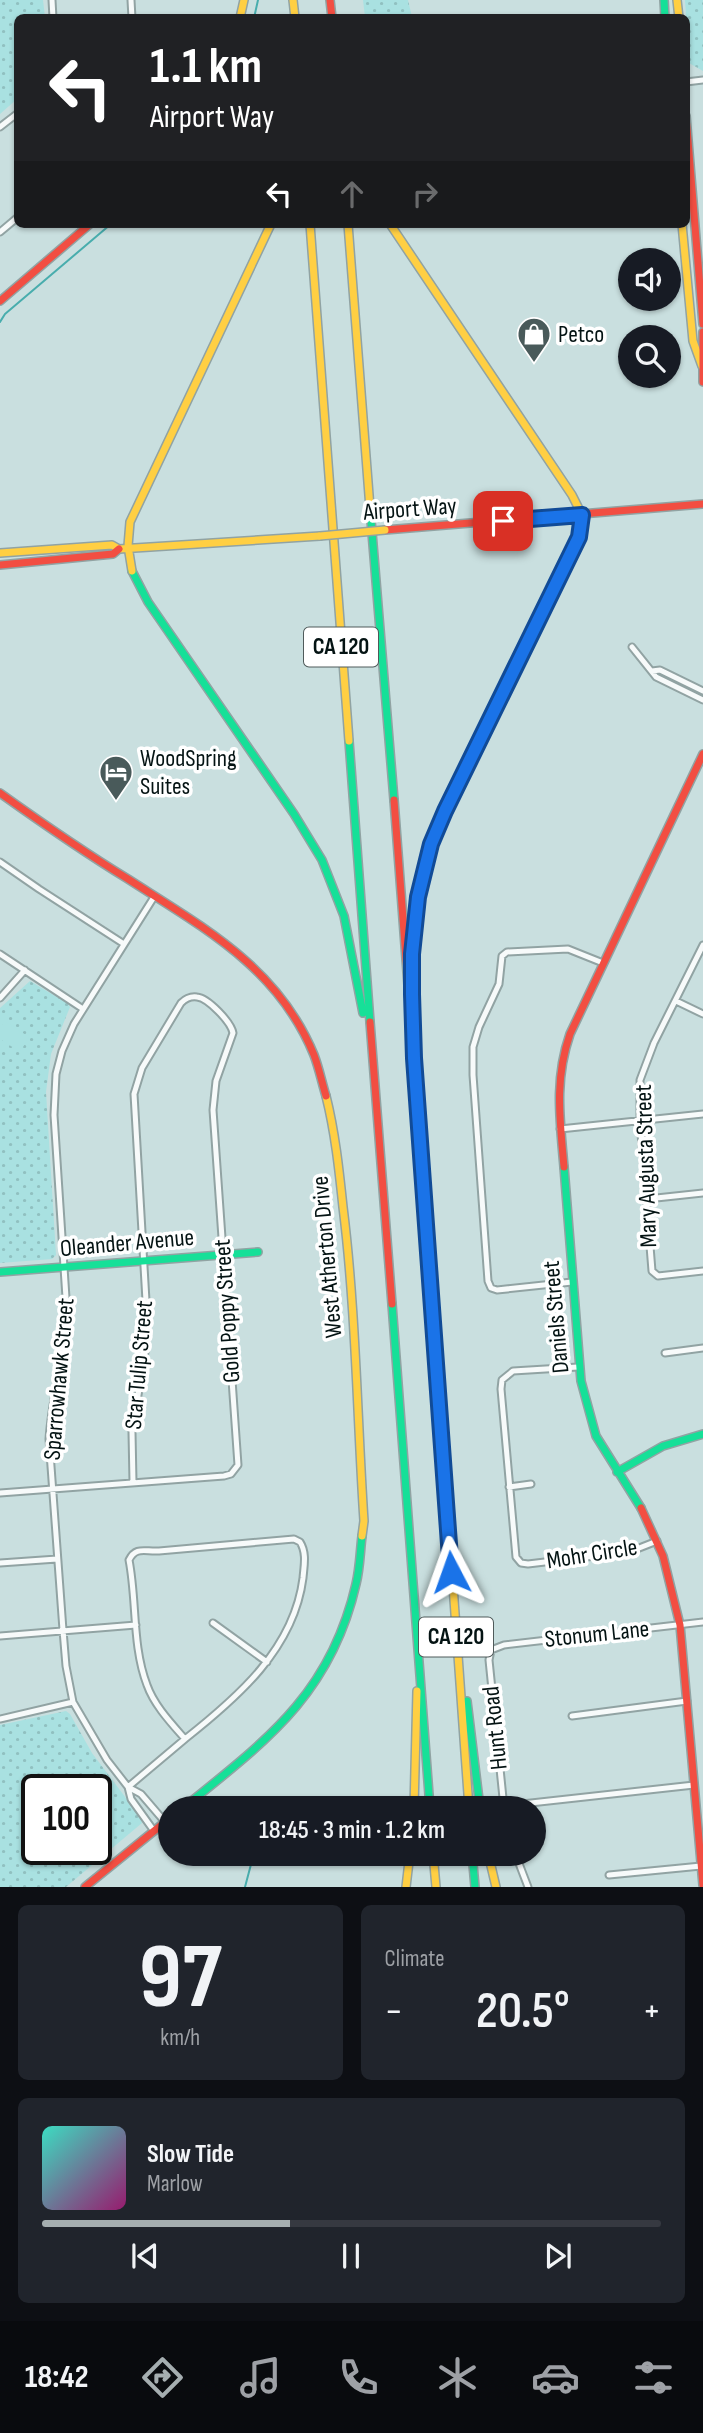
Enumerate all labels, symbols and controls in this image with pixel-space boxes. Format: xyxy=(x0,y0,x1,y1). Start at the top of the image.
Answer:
text: 1.1 km xyxy=(150,38,262,97)
icon: left xyxy=(35,42,126,133)
text: Airport Way xyxy=(150,98,274,137)
icon: left xyxy=(260,175,298,213)
icon: ahead xyxy=(333,175,371,213)
icon: right xyxy=(406,175,444,213)
map controls xyxy=(618,248,681,388)
button: sound xyxy=(618,248,681,311)
shop icon: Petco xyxy=(515,315,553,364)
place label: Petco xyxy=(558,320,604,349)
button: search xyxy=(618,325,681,388)
street label: Airport Way xyxy=(362,491,457,527)
pin xyxy=(473,491,533,551)
icon: arrive xyxy=(484,502,522,540)
road number: CA 120 xyxy=(304,628,378,666)
place label: WoodSpring Suites xyxy=(140,744,237,801)
hotel icon: WoodSpring Suites xyxy=(97,753,135,802)
street label: Mary Augusta Street xyxy=(629,1084,663,1248)
street label: West Atherton Drive xyxy=(305,1175,349,1339)
street label: Oleander Avenue xyxy=(59,1223,195,1263)
street label: Gold Poppy Street xyxy=(208,1238,246,1384)
street label: Daniels Street xyxy=(537,1260,575,1374)
street label: Sparrowhawk Street xyxy=(37,1297,81,1461)
street label: Star Tulip Street xyxy=(119,1299,159,1431)
street label: Mohr Circle xyxy=(545,1533,639,1575)
position arrow xyxy=(414,1535,488,1609)
street label: Stonum Lane xyxy=(543,1614,651,1654)
road number: CA 120 xyxy=(419,1618,493,1656)
street label: Hunt Road xyxy=(476,1685,514,1771)
speed limit sign: 100 xyxy=(21,1774,112,1865)
text: 18:45 · 3 min · 1.2 km xyxy=(259,1815,445,1846)
text: 97 xyxy=(139,1924,222,2033)
text: Climate xyxy=(385,1945,444,1973)
text: 20.5° xyxy=(476,1980,570,2043)
text: − xyxy=(385,1989,403,2034)
text: + xyxy=(642,1989,661,2034)
text: km/h xyxy=(160,2024,200,2052)
text: Slow Tide xyxy=(147,2139,234,2170)
text: Marlow xyxy=(147,2170,203,2198)
icon: previous xyxy=(126,2237,164,2275)
icon: pause xyxy=(332,2237,370,2275)
icon: next xyxy=(539,2237,577,2275)
icon: directions xyxy=(138,2353,187,2402)
icon: music xyxy=(236,2353,285,2402)
icon: phone xyxy=(334,2353,383,2402)
icon: climate xyxy=(433,2353,482,2402)
icon: car xyxy=(531,2353,580,2402)
icon: filters xyxy=(629,2353,678,2402)
text: 18:42 xyxy=(25,2358,88,2397)

